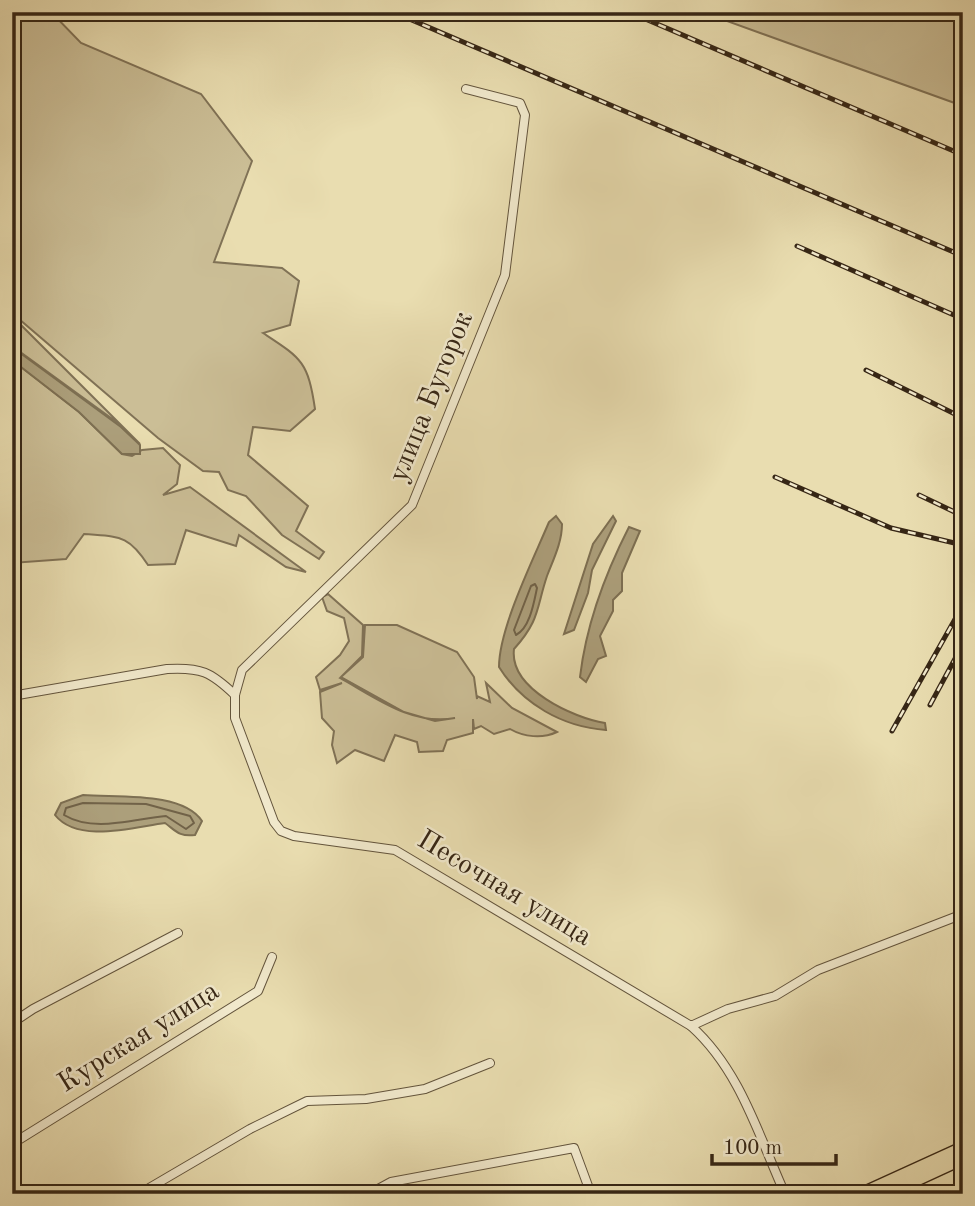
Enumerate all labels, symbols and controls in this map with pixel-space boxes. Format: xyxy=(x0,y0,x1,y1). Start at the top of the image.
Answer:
street label: улица Бугорок xyxy=(385,308,479,486)
street label: Песочная улица xyxy=(412,826,596,952)
street label: Курская улица xyxy=(54,977,225,1099)
scale bar xyxy=(712,1122,837,1166)
text: 100 m xyxy=(723,1138,782,1159)

